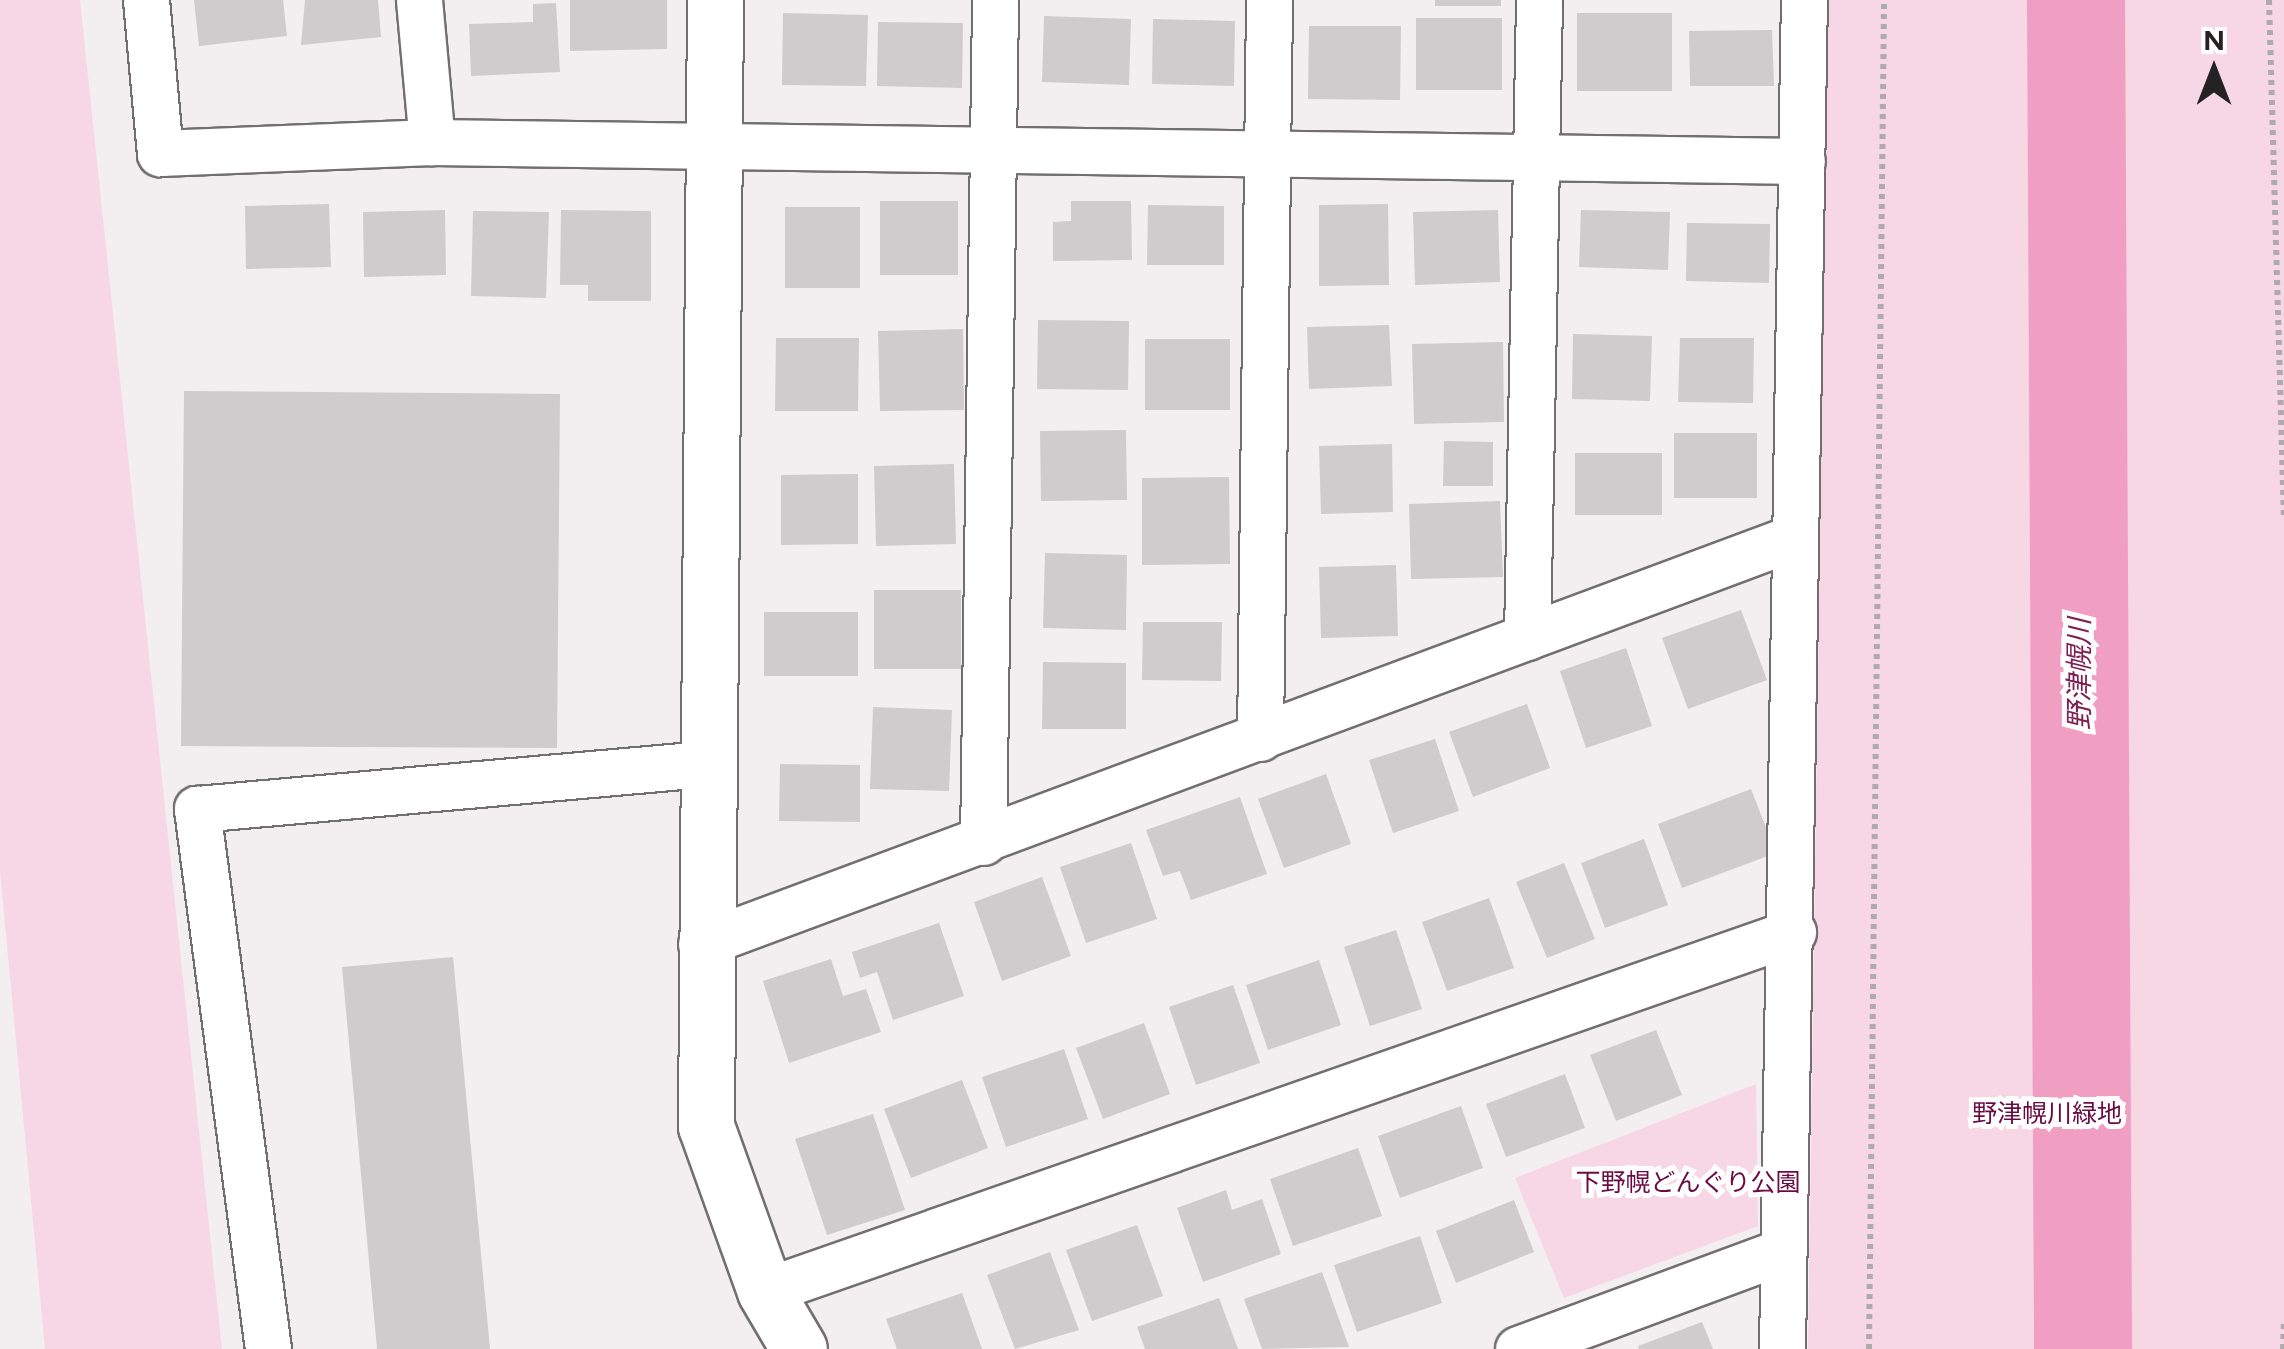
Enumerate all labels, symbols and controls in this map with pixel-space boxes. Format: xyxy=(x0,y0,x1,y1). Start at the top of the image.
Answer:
north arrow xyxy=(2164,20,2264,120)
text: N xyxy=(2203,23,2225,57)
water label: 野津幌川 xyxy=(2062,618,2096,730)
park label: 野津幌川緑地 xyxy=(1972,1098,2122,1128)
park label: 下野幌どんぐり公園 xyxy=(1576,1167,1800,1197)

